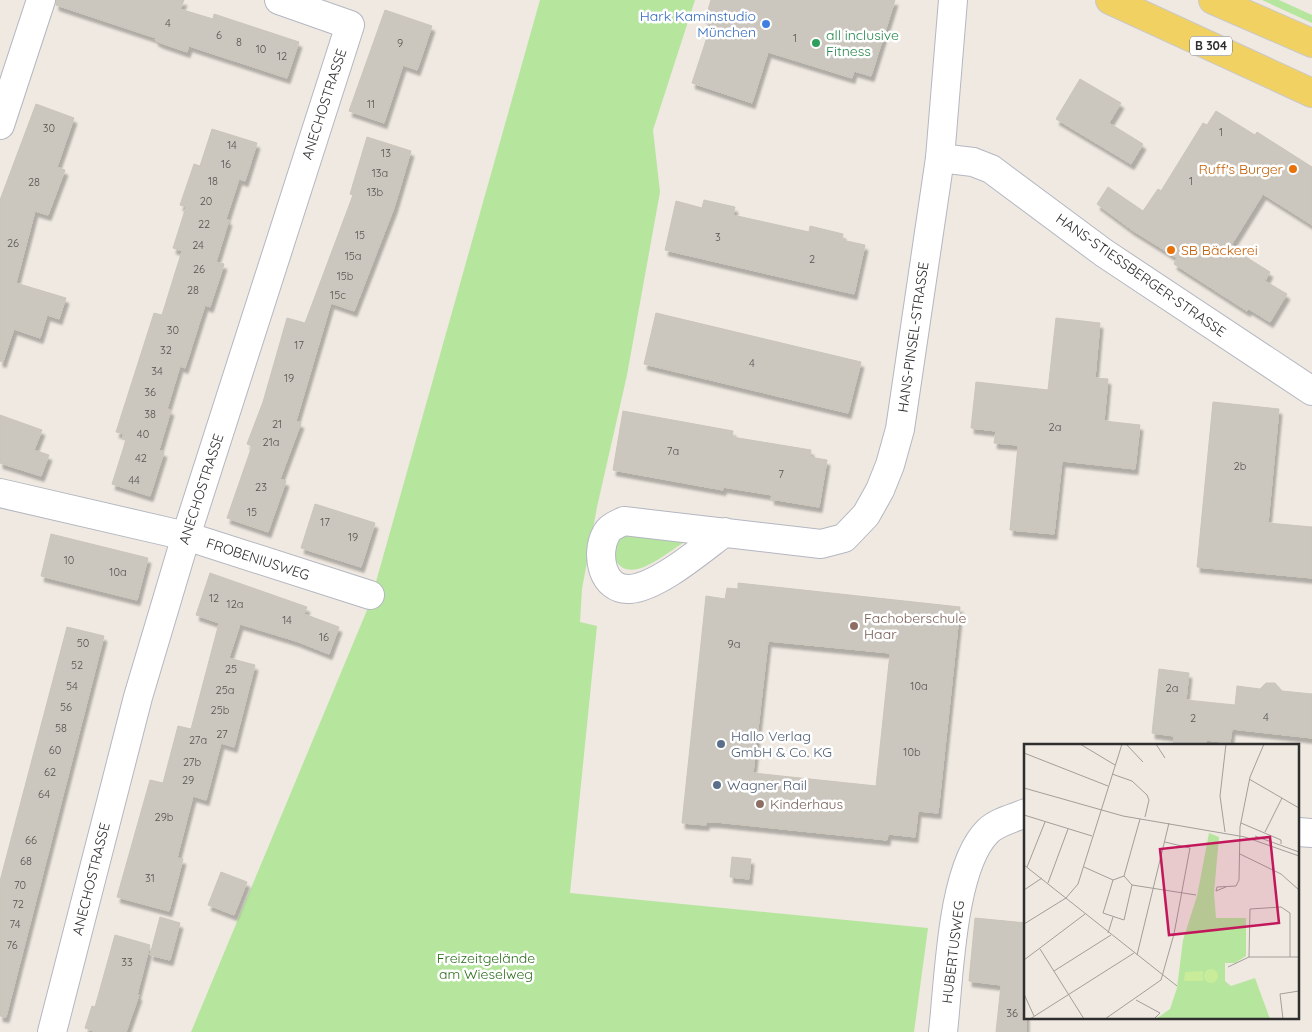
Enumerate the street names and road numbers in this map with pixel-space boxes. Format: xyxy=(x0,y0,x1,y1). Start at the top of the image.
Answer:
road number: B 304 xyxy=(1190,36,1232,56)
street label: ANECHOSTRASSE xyxy=(298,46,350,162)
street label: HANS-STIESSBERGER-STRASSE xyxy=(1053,209,1230,341)
street label: HANS-PINSEL-STRASSE xyxy=(894,261,932,413)
street label: ANECHOSTRASSE xyxy=(175,431,227,547)
street label: FROBENIUSWEG xyxy=(204,534,312,584)
street label: ANECHOSTRASSE xyxy=(68,821,114,937)
street label: HUBERTUSWEG xyxy=(938,899,968,1005)

